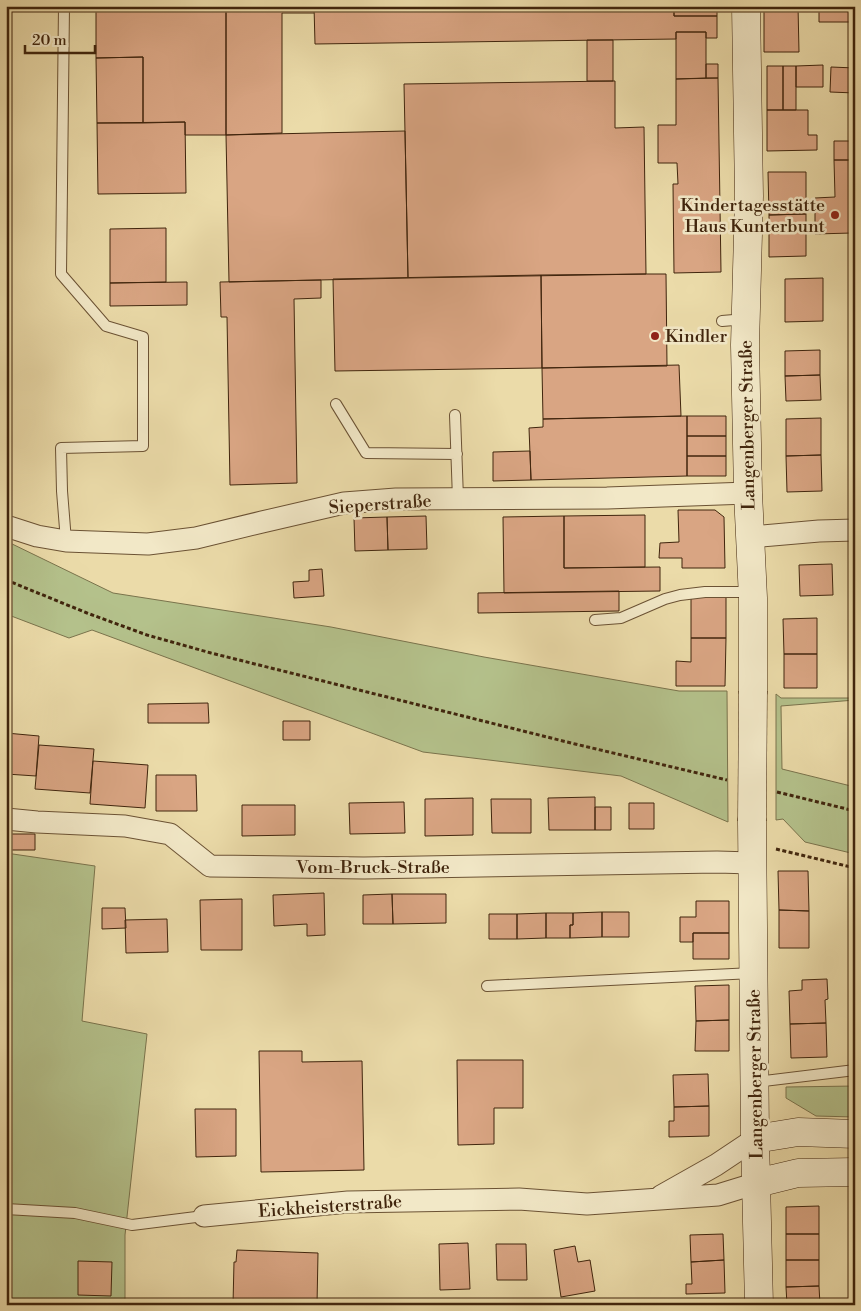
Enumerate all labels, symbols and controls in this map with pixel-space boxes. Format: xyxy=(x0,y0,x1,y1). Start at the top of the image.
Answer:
scale bar xyxy=(25,22,95,54)
text: 20 m xyxy=(32,31,67,50)
place label: Kindertagesstätte Haus Kunterbunt xyxy=(680,194,826,238)
marker: Kindertagesstätte Haus Kunterbunt xyxy=(829,209,841,221)
place label: Kindler xyxy=(665,325,727,348)
marker: Kindler xyxy=(649,330,661,342)
street label: Langenberger Straße xyxy=(735,340,760,510)
street label: Sieperstraße xyxy=(328,489,432,520)
street label: Vom-Bruck-Straße xyxy=(295,856,450,879)
street label: Langenberger Straße xyxy=(743,989,768,1159)
street label: Eickheisterstraße xyxy=(257,1190,403,1223)

